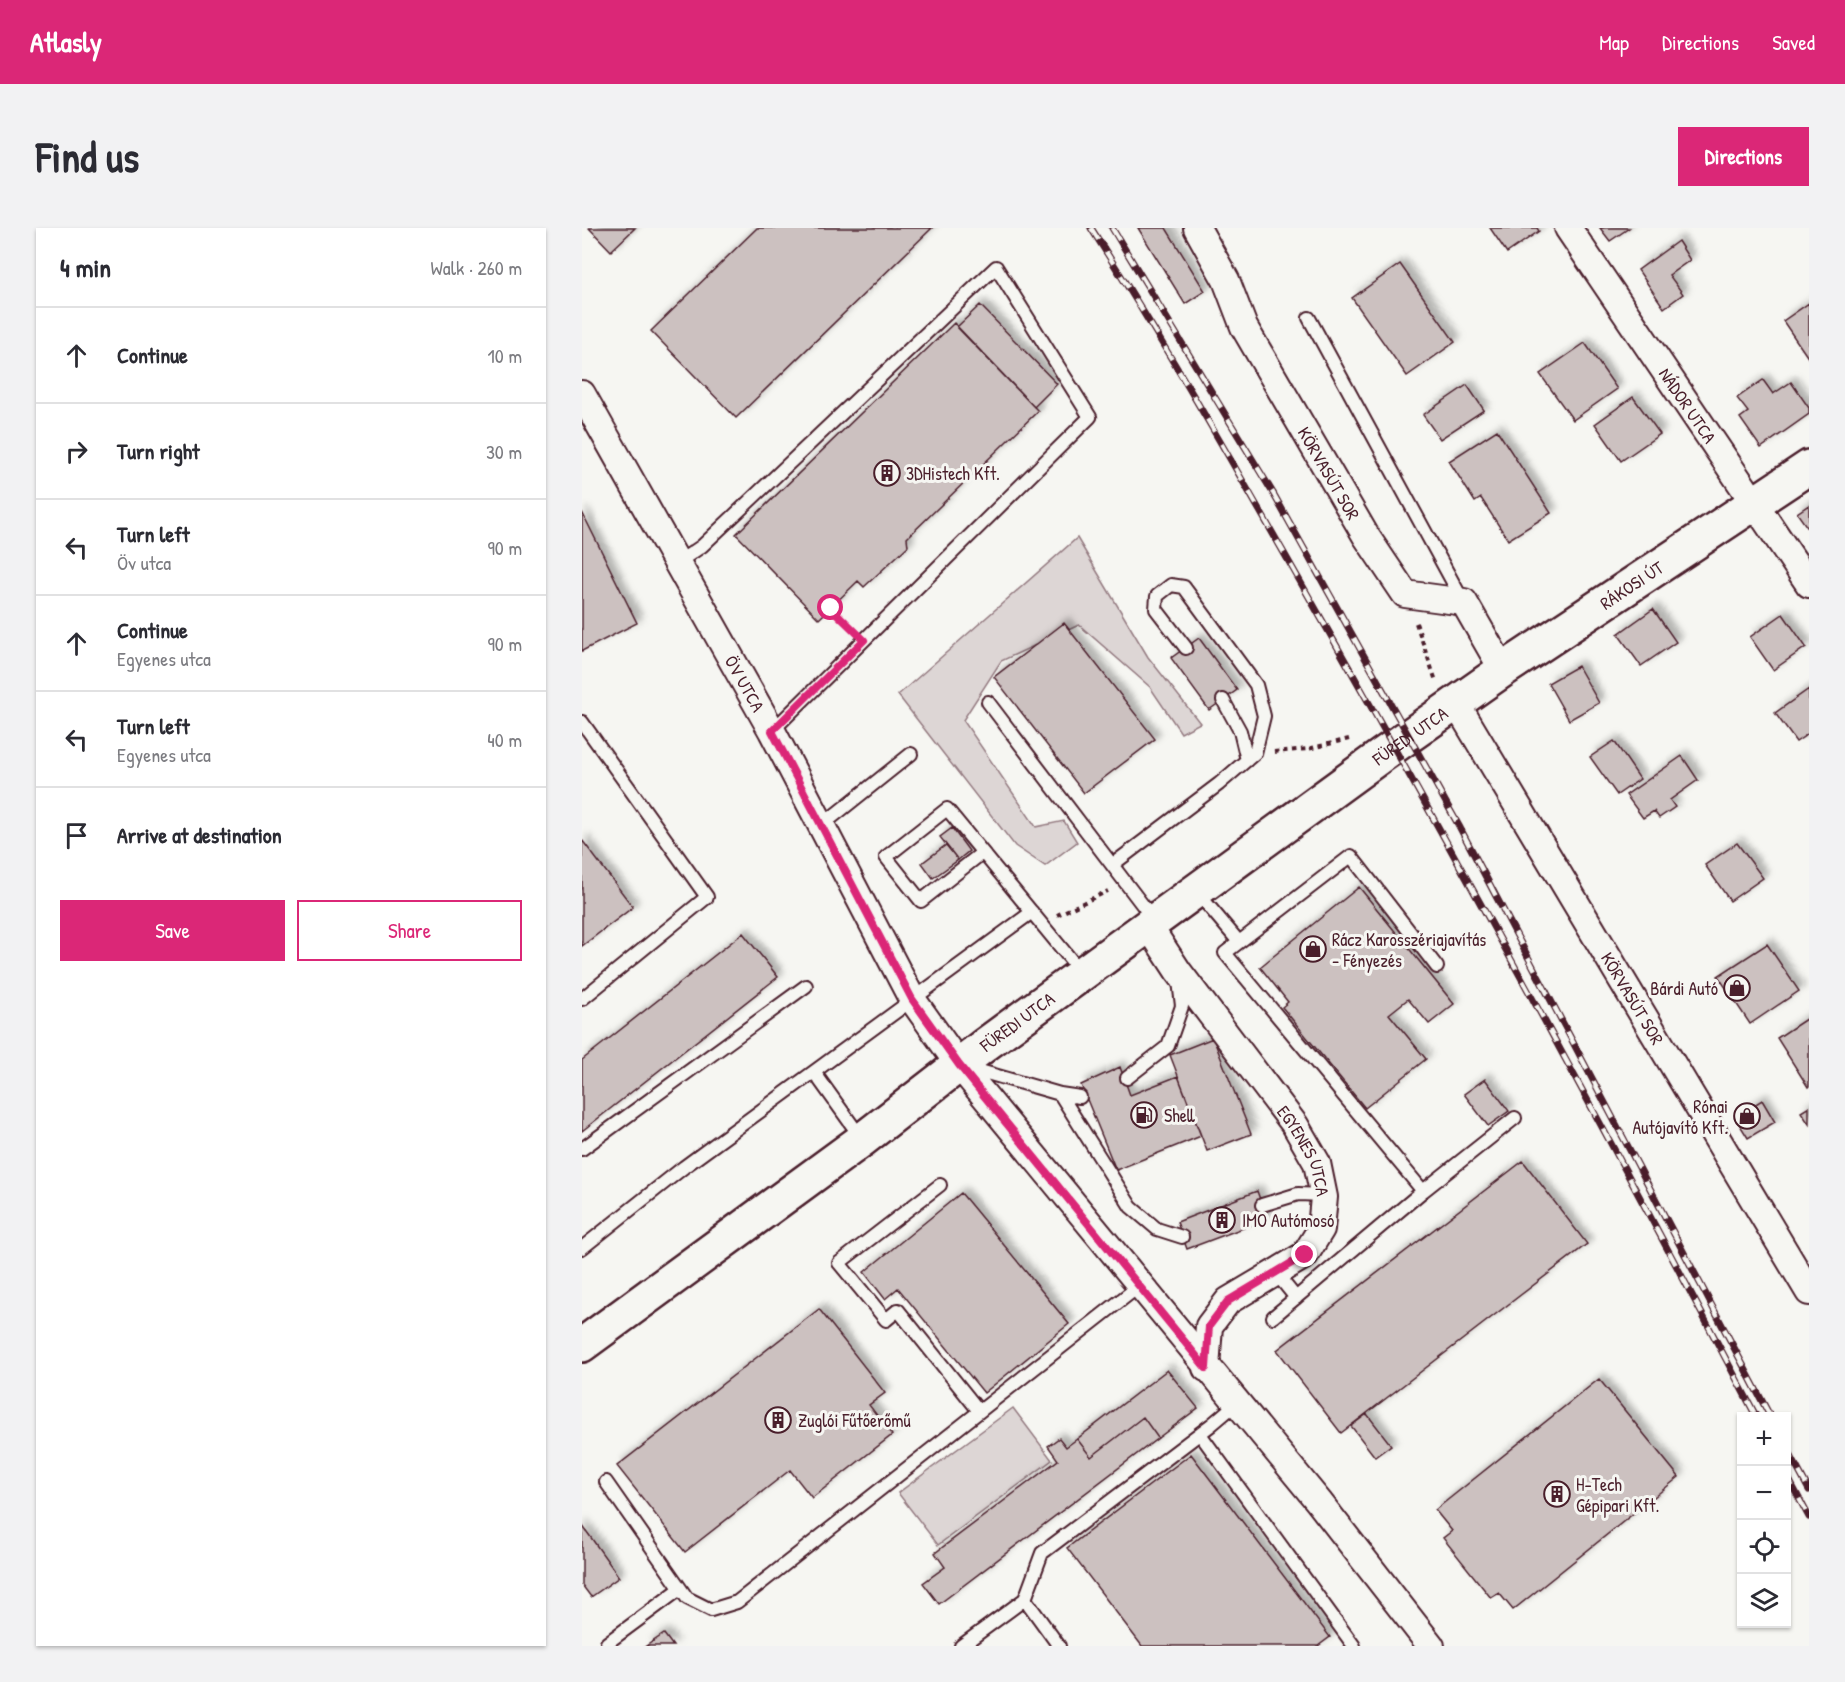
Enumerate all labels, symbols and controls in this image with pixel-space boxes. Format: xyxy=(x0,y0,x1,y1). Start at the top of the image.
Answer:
text: Atlasly xyxy=(30,23,102,61)
text: Map xyxy=(1599,28,1629,57)
text: Directions xyxy=(1662,28,1739,57)
text: Saved xyxy=(1772,28,1815,57)
button: Directions xyxy=(1678,127,1809,186)
text: Find us xyxy=(36,128,139,185)
text: 4 min xyxy=(60,250,111,285)
text: Walk · 260 m xyxy=(431,254,522,281)
icon: ahead xyxy=(60,339,93,372)
text: Continue xyxy=(117,340,188,370)
text: 10 m xyxy=(488,342,522,369)
street label: NÁDOR UTCA xyxy=(1653,362,1723,448)
street label: KÖRVASÚT SOR xyxy=(1292,422,1366,524)
icon: right xyxy=(60,435,93,468)
text: Turn right xyxy=(117,436,200,466)
text: 30 m xyxy=(486,438,522,465)
building icon: 3DHistech Kft. xyxy=(872,458,902,488)
place label: 3DHistech Kft. xyxy=(906,461,1000,486)
text: Turn left xyxy=(117,519,190,549)
icon: left xyxy=(60,531,93,564)
text: 90 m xyxy=(488,534,522,561)
text: Öv utca xyxy=(117,549,171,576)
street label: RÁKOSI ÚT xyxy=(1595,554,1668,615)
route start xyxy=(817,594,843,620)
text: Continue xyxy=(117,615,188,645)
icon: ahead xyxy=(60,627,93,660)
text: 90 m xyxy=(488,630,522,657)
text: Egyenes utca xyxy=(117,645,211,672)
street label: ÖV UTCA xyxy=(719,650,771,716)
street label: FÜREDI UTCA xyxy=(1366,700,1453,771)
text: Turn left xyxy=(117,711,190,741)
icon: left xyxy=(60,723,93,756)
text: 40 m xyxy=(487,726,522,753)
text: Egyenes utca xyxy=(117,741,211,768)
icon: arrive xyxy=(60,819,93,852)
text: Arrive at destination xyxy=(117,820,282,850)
button: Save xyxy=(60,900,285,961)
button: Share xyxy=(297,900,522,961)
place label: Rácz Karosszériajavítás - Fényezés xyxy=(1332,927,1486,973)
shop icon: Rácz Karosszériajavítás - Fényezés xyxy=(1298,934,1328,964)
street label: KÖRVASÚT SOR xyxy=(1595,947,1670,1049)
shop icon: Bárdi Autó xyxy=(1722,973,1752,1003)
place label: Bárdi Autó xyxy=(1650,976,1718,1001)
street label: FÜREDI UTCA xyxy=(973,986,1059,1058)
place label: Rónai Autójavító Kft. xyxy=(1633,1094,1728,1140)
fuel station icon: Shell xyxy=(1129,1100,1159,1130)
street label: EGYENES UTCA xyxy=(1272,1100,1336,1199)
shop icon: Rónai Autójavító Kft. xyxy=(1732,1101,1762,1131)
place label: Shell xyxy=(1164,1103,1195,1128)
building icon: IMO Autómosó xyxy=(1207,1205,1237,1235)
place label: IMO Autómosó xyxy=(1242,1208,1334,1233)
route end xyxy=(1291,1241,1317,1267)
building icon: Zuglói Fűtőerőmű xyxy=(763,1405,793,1435)
place label: Zuglói Fűtőerőmű xyxy=(798,1408,911,1433)
map controls xyxy=(1737,1412,1791,1628)
button: + xyxy=(1737,1412,1791,1466)
button: − xyxy=(1737,1466,1791,1520)
place label: H-Tech Gépipari Kft. xyxy=(1576,1472,1659,1518)
building icon: H-Tech Gépipari Kft. xyxy=(1542,1479,1572,1509)
button: locate xyxy=(1737,1520,1791,1574)
button: layers xyxy=(1737,1574,1791,1628)

